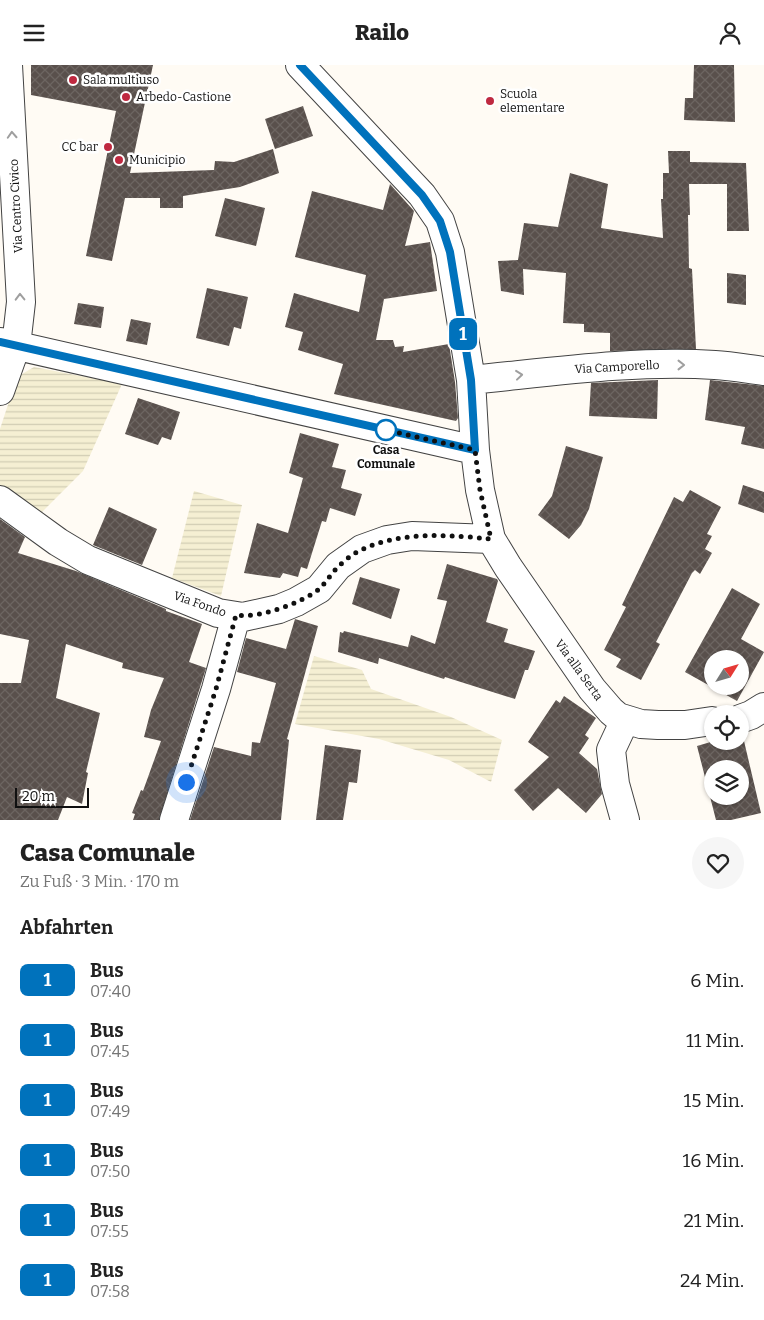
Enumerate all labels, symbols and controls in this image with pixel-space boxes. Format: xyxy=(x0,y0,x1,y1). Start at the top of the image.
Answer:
icon: menu xyxy=(20,19,48,47)
text: Railo xyxy=(355,19,409,46)
icon: person xyxy=(716,19,744,47)
place label: Sala multiuso xyxy=(83,73,159,87)
marker: Sala multiuso xyxy=(67,74,79,86)
place label: Scuola elementare xyxy=(500,87,565,115)
place label: Arbedo-Castione xyxy=(136,90,231,104)
marker: Arbedo-Castione xyxy=(120,91,132,103)
marker: Scuola elementare xyxy=(484,95,496,107)
one-way arrow xyxy=(6,131,17,139)
place label: CC bar xyxy=(62,140,99,154)
marker: CC bar xyxy=(102,141,114,153)
place label: Municipio xyxy=(129,153,186,167)
marker: Municipio xyxy=(113,154,125,166)
street label: Via Centro Civico xyxy=(7,159,25,253)
one-way arrow xyxy=(15,293,25,301)
line badge: 1 xyxy=(447,318,479,350)
text: 1 xyxy=(459,323,467,345)
street label: Via Camporello xyxy=(574,358,660,376)
one-way arrow xyxy=(678,360,686,370)
one-way arrow xyxy=(516,370,524,381)
marker: Casa Comunale xyxy=(375,419,397,441)
place label: Casa Comunale xyxy=(357,443,415,471)
street label: Via Fondo xyxy=(172,588,228,620)
street label: Via alla Serta xyxy=(552,637,606,704)
north arrow xyxy=(704,650,749,695)
map controls xyxy=(704,650,749,805)
button: locate xyxy=(704,705,749,750)
button: layers xyxy=(704,760,749,805)
your location xyxy=(174,770,199,795)
scale bar xyxy=(15,785,89,808)
text: 20 m xyxy=(22,788,55,805)
button: heart xyxy=(692,837,744,889)
text: Casa Comunale xyxy=(20,839,195,867)
text: Zu Fuß · 3 Min. · 170 m xyxy=(20,872,179,891)
text: Abfahrten xyxy=(20,916,113,939)
text: Bus xyxy=(90,959,124,982)
text: 1 xyxy=(44,969,51,991)
text: 6 Min. xyxy=(690,969,744,992)
text: 07:40 xyxy=(90,982,131,1001)
text: Bus xyxy=(90,1019,124,1042)
text: 1 xyxy=(44,1029,51,1051)
text: 11 Min. xyxy=(686,1029,744,1052)
text: 07:45 xyxy=(90,1042,130,1061)
text: Bus xyxy=(90,1079,124,1102)
text: 1 xyxy=(44,1089,51,1111)
text: 15 Min. xyxy=(684,1089,744,1112)
text: 07:49 xyxy=(90,1102,130,1121)
text: Bus xyxy=(90,1139,124,1162)
text: 1 xyxy=(44,1149,51,1171)
text: 16 Min. xyxy=(683,1149,744,1172)
text: 07:50 xyxy=(90,1162,130,1181)
text: Bus xyxy=(90,1199,124,1222)
text: 1 xyxy=(44,1209,51,1231)
text: 21 Min. xyxy=(683,1209,744,1232)
text: 07:55 xyxy=(90,1222,129,1241)
text: Bus xyxy=(90,1259,124,1282)
text: 1 xyxy=(44,1269,51,1291)
text: 24 Min. xyxy=(680,1269,744,1292)
text: 07:58 xyxy=(90,1282,130,1301)

